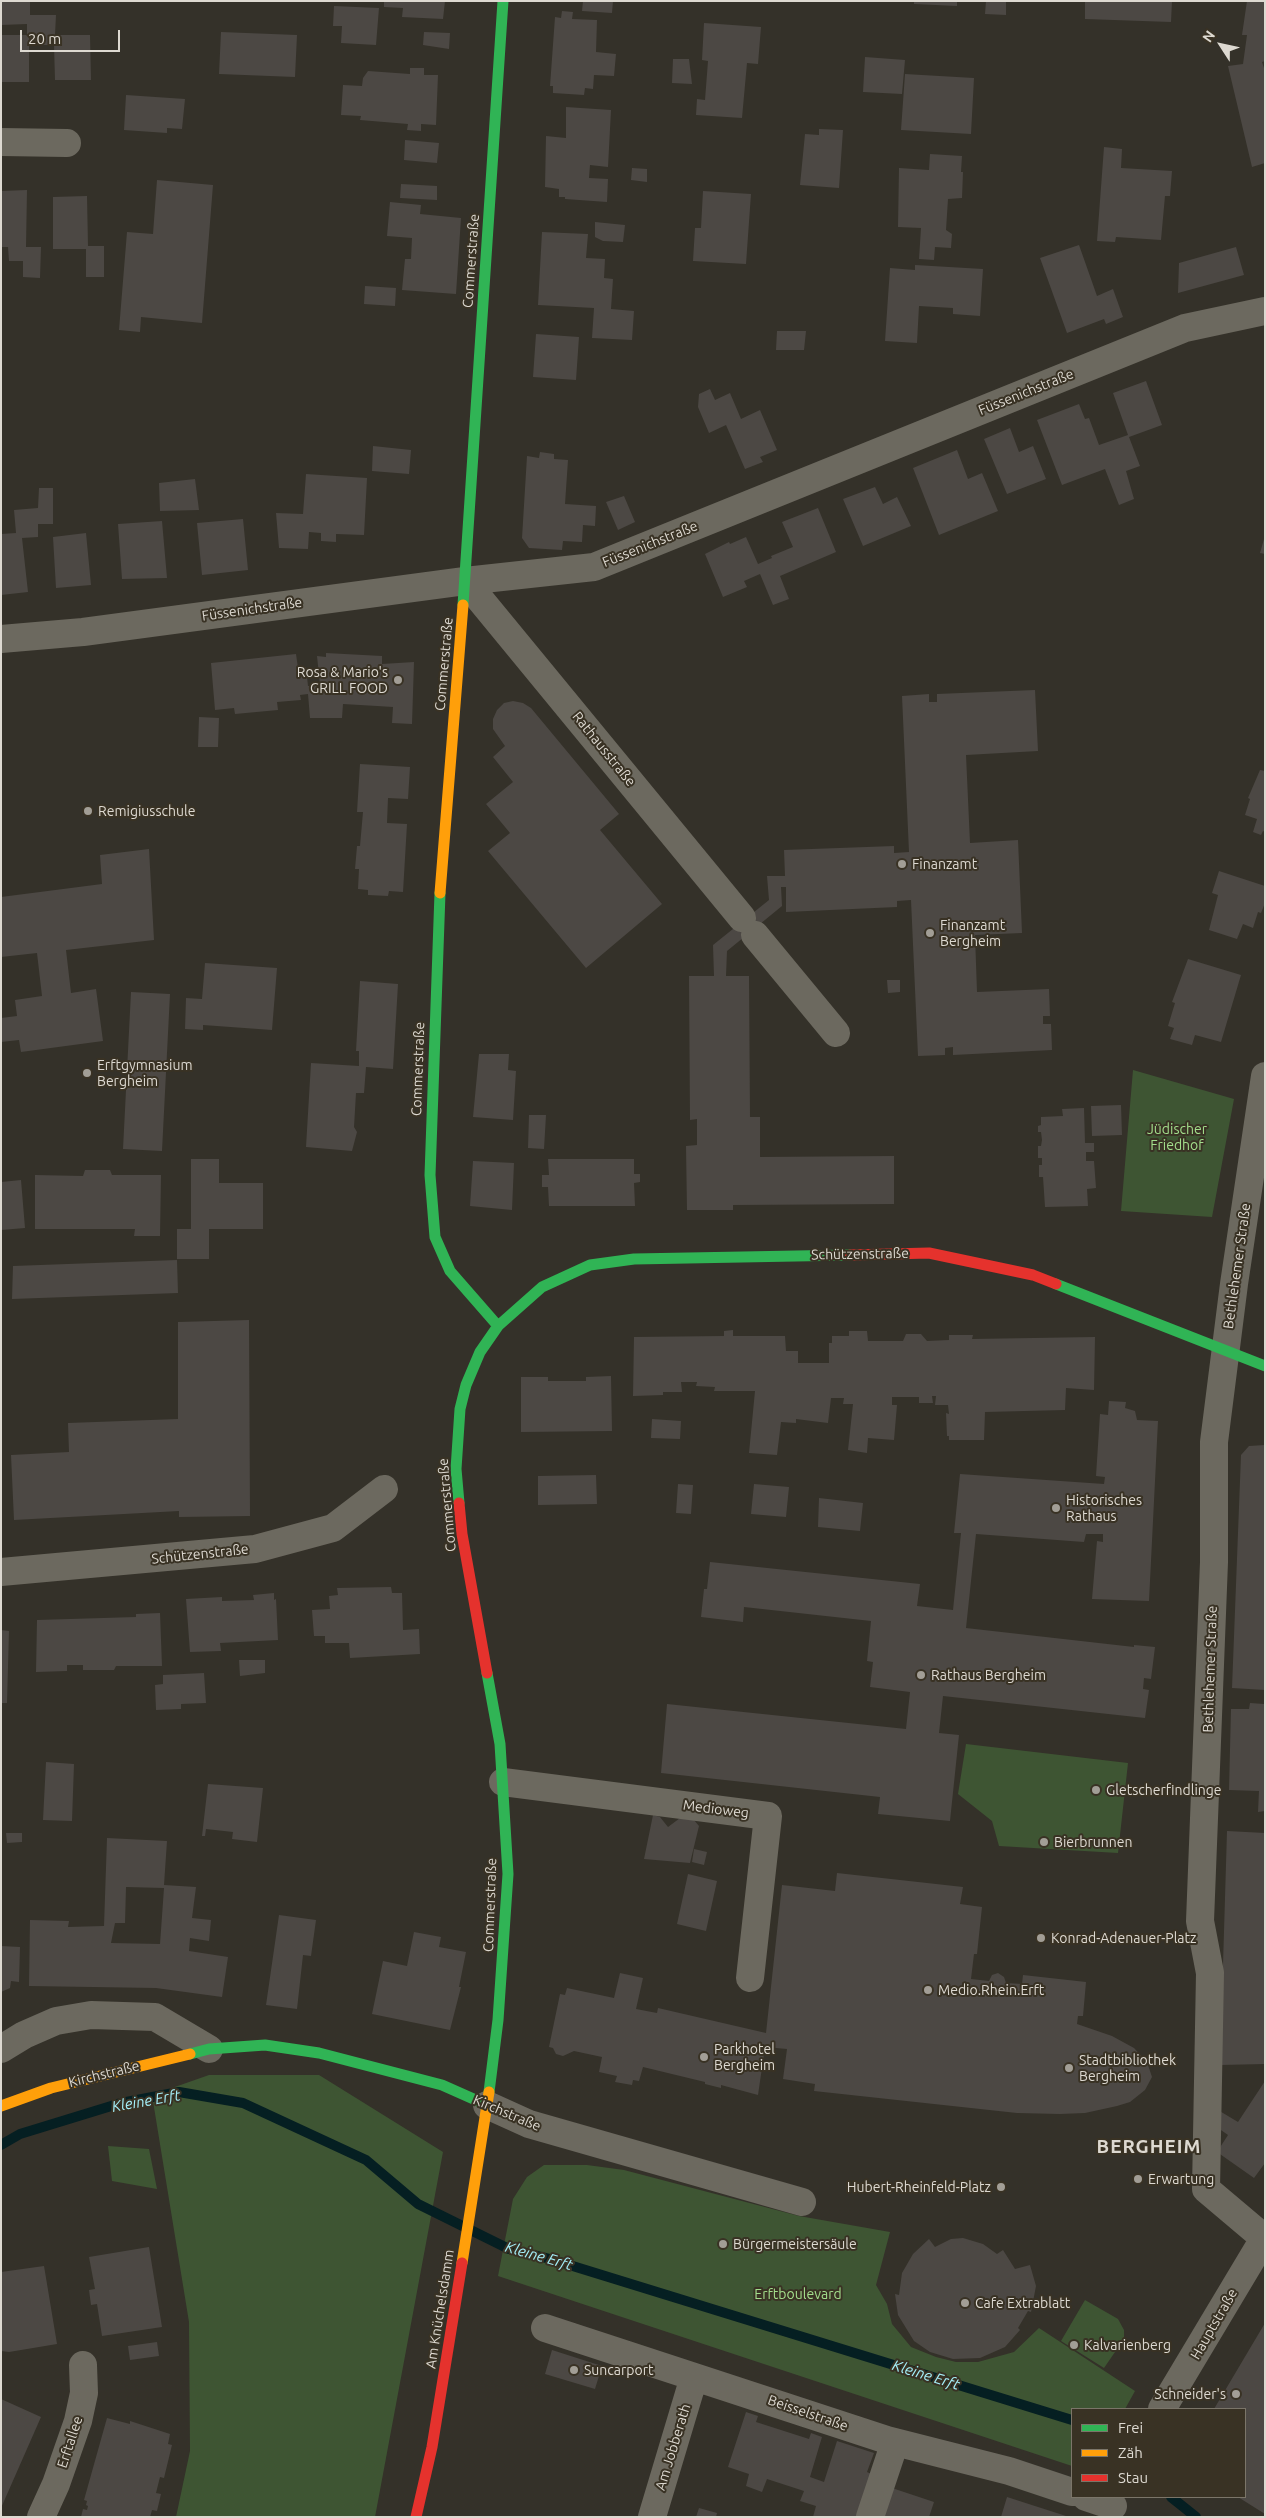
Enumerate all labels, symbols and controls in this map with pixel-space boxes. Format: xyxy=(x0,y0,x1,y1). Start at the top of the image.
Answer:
scale bar xyxy=(22,20,122,52)
north arrow xyxy=(1196,20,1246,70)
text: N xyxy=(1199,28,1218,45)
text: 20 m xyxy=(28,30,61,47)
street label: Commerstraße xyxy=(459,213,483,309)
street label: Füssenichstraße xyxy=(976,365,1076,419)
street label: Füssenichstraße xyxy=(600,517,700,571)
street label: Füssenichstraße xyxy=(201,594,303,624)
street label: Commerstraße xyxy=(432,616,456,712)
place label: Rosa & Mario's GRILL FOOD xyxy=(297,664,388,696)
marker: Rosa & Mario's GRILL FOOD xyxy=(392,674,404,686)
street label: Rathausstraße xyxy=(569,708,639,790)
place label: Remigiusschule xyxy=(98,803,195,819)
marker: Remigiusschule xyxy=(82,805,94,817)
place label: Finanzamt xyxy=(912,856,977,872)
marker: Finanzamt xyxy=(896,858,908,870)
place label: Finanzamt Bergheim xyxy=(940,917,1005,950)
marker: Finanzamt Bergheim xyxy=(924,927,936,939)
street label: Commerstraße xyxy=(408,1022,428,1116)
place label: Erftgymnasium Bergheim xyxy=(97,1057,193,1090)
marker: Erftgymnasium Bergheim xyxy=(81,1067,93,1079)
park label: Jüdischer Friedhof xyxy=(1147,1121,1207,1154)
street label: Bethlehemer Straße xyxy=(1220,1202,1254,1330)
street label: Schützenstraße xyxy=(811,1245,909,1263)
street label: Commerstraße xyxy=(435,1457,459,1553)
place label: Historisches Rathaus xyxy=(1066,1492,1142,1524)
marker: Historisches Rathaus xyxy=(1050,1502,1062,1514)
street label: Schützenstraße xyxy=(151,1541,249,1567)
street label: Bethlehemer Straße xyxy=(1199,1605,1221,1733)
place label: Rathaus Bergheim xyxy=(931,1667,1046,1683)
marker: Rathaus Bergheim xyxy=(915,1669,927,1681)
place label: Gletscherfindlinge xyxy=(1106,1782,1222,1798)
marker: Gletscherfindlinge xyxy=(1090,1784,1102,1796)
street label: Medioweg xyxy=(682,1797,750,1821)
place label: Bierbrunnen xyxy=(1054,1834,1133,1850)
marker: Bierbrunnen xyxy=(1038,1836,1050,1848)
street label: Commerstraße xyxy=(480,1858,500,1952)
place label: Konrad-Adenauer-Platz xyxy=(1051,1930,1196,1946)
marker: Konrad-Adenauer-Platz xyxy=(1035,1932,1047,1944)
place label: Medio.Rhein.Erft xyxy=(938,1982,1044,1998)
marker: Medio.Rhein.Erft xyxy=(922,1984,934,1996)
place label: Parkhotel Bergheim xyxy=(714,2041,775,2074)
marker: Parkhotel Bergheim xyxy=(698,2051,710,2063)
place label: Stadtbibliothek Bergheim xyxy=(1079,2052,1176,2084)
street label: Kirchstraße xyxy=(67,2057,141,2091)
marker: Stadtbibliothek Bergheim xyxy=(1063,2062,1075,2074)
water label: Kleine Erft xyxy=(110,2086,182,2116)
street label: Kirchstraße xyxy=(470,2091,544,2135)
district label: BERGHEIM xyxy=(1096,2136,1202,2158)
place label: Erwartung xyxy=(1148,2171,1214,2187)
marker: Erwartung xyxy=(1132,2173,1144,2185)
place label: Hubert-Rheinfeld-Platz xyxy=(847,2179,991,2195)
marker: Hubert-Rheinfeld-Platz xyxy=(995,2181,1007,2193)
place label: Bürgermeistersäule xyxy=(733,2236,857,2252)
water label: Kleine Erft xyxy=(503,2238,575,2274)
marker: Bürgermeistersäule xyxy=(717,2238,729,2250)
street label: Am Knüchelsdamm xyxy=(422,2248,458,2370)
park label: Erftboulevard xyxy=(754,2286,842,2302)
street label: Hauptstraße xyxy=(1187,2286,1241,2362)
place label: Cafe Extrablatt xyxy=(975,2295,1070,2311)
marker: Cafe Extrablatt xyxy=(959,2297,971,2309)
place label: Kalvarienberg xyxy=(1084,2337,1171,2353)
marker: Kalvarienberg xyxy=(1068,2339,1080,2351)
water label: Kleine Erft xyxy=(890,2356,962,2394)
place label: Suncarport xyxy=(584,2362,653,2378)
marker: Suncarport xyxy=(568,2364,580,2376)
place label: Schneider's xyxy=(1154,2386,1226,2402)
marker: Schneider's xyxy=(1230,2388,1242,2400)
street label: Beisselstraße xyxy=(766,2391,850,2435)
street label: Am Jobberath xyxy=(652,2402,694,2492)
legend xyxy=(1071,2408,1246,2498)
street label: Erftallee xyxy=(54,2414,86,2470)
text: Frei xyxy=(1118,2419,1143,2436)
text: Zäh xyxy=(1118,2444,1143,2461)
text: Stau xyxy=(1118,2469,1148,2486)

